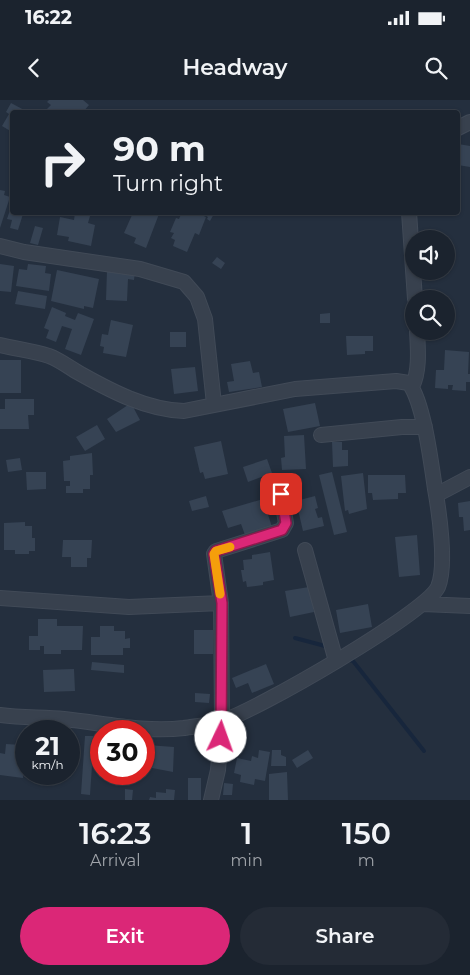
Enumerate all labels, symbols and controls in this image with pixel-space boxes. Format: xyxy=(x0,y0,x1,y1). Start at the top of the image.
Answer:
text: 16:22 xyxy=(25,6,72,29)
icon: back xyxy=(20,54,48,82)
text: Headway xyxy=(182,54,288,81)
icon: search xyxy=(422,54,450,82)
text: 90 m xyxy=(113,127,206,170)
icon: right xyxy=(30,130,95,195)
text: Turn right xyxy=(113,170,223,197)
map controls xyxy=(405,230,455,340)
button: sound xyxy=(405,230,455,280)
button: search xyxy=(405,290,455,340)
pin xyxy=(260,473,302,515)
icon: arrive xyxy=(267,480,295,508)
position arrow xyxy=(194,710,246,762)
speed limit sign: 30 xyxy=(90,720,155,785)
text: 21 xyxy=(35,731,60,761)
text: km/h xyxy=(31,757,64,772)
text: 16:23 xyxy=(79,815,152,852)
text: 1 xyxy=(241,815,252,852)
text: 150 xyxy=(342,815,391,852)
text: Arrival xyxy=(90,851,141,870)
text: min xyxy=(231,851,263,870)
text: m xyxy=(358,851,375,870)
button: Exit xyxy=(20,907,230,965)
button: Share xyxy=(240,907,450,965)

